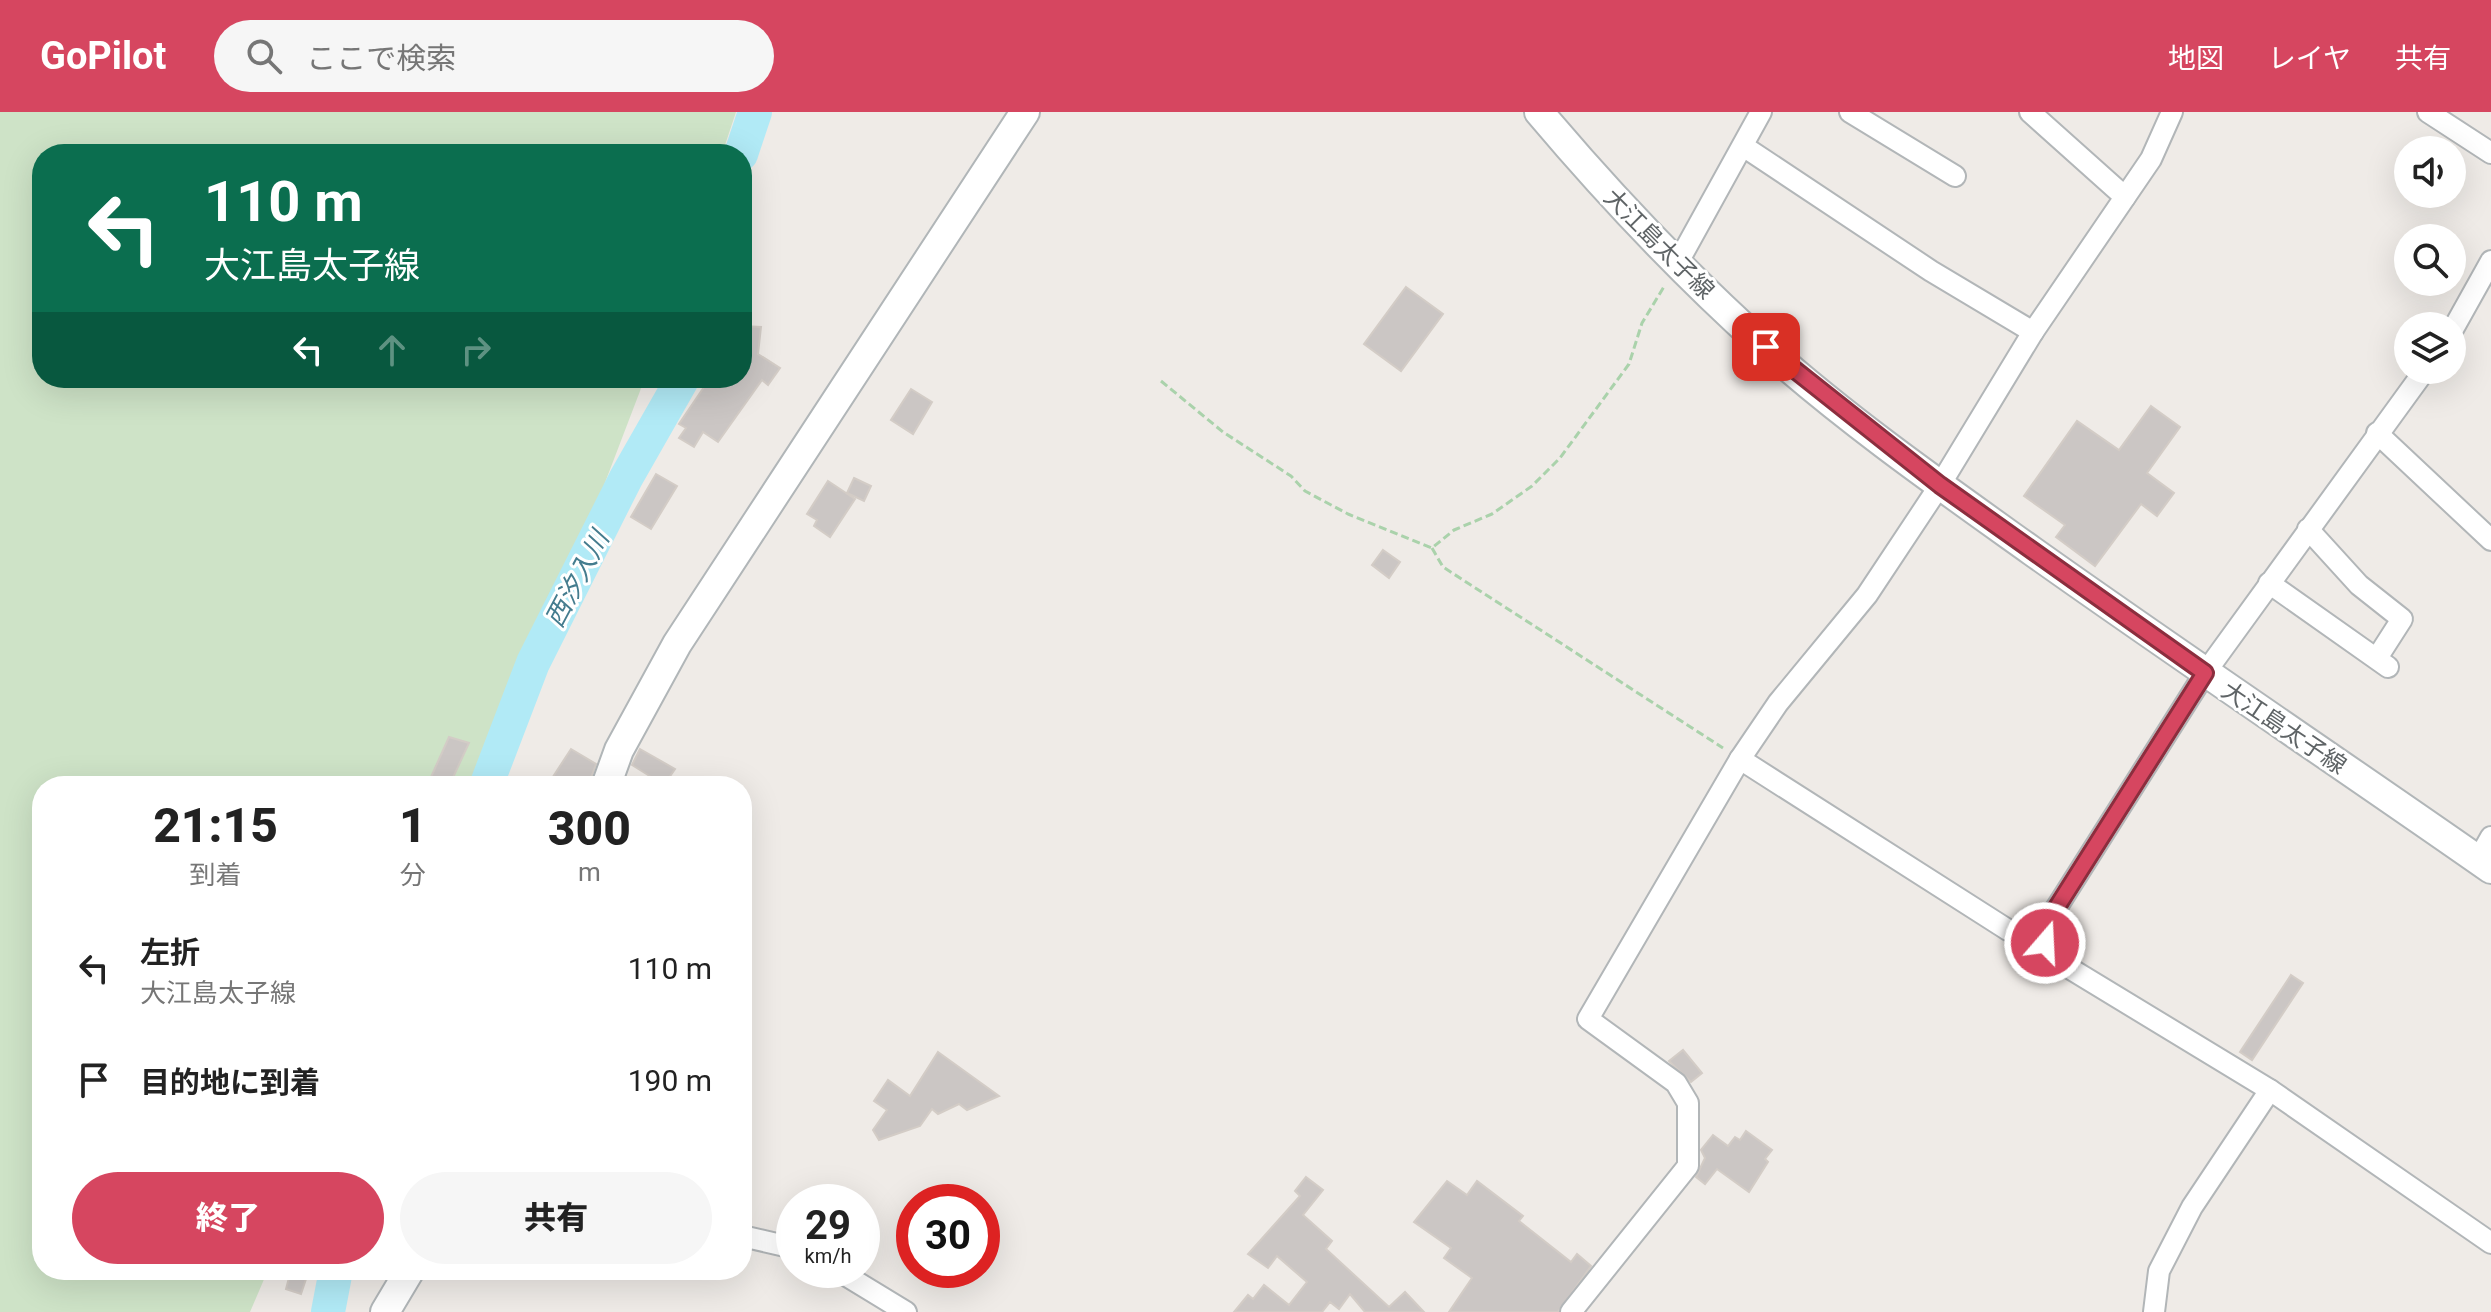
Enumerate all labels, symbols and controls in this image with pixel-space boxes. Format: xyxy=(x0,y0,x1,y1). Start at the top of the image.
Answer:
search box xyxy=(214,20,774,92)
text: GoPilot xyxy=(40,34,166,78)
icon: search xyxy=(242,34,286,78)
text: ここで検索 xyxy=(306,41,456,76)
text: 地図 xyxy=(2168,42,2224,75)
text: レイヤ xyxy=(2268,42,2351,75)
text: 共有 xyxy=(2395,42,2451,75)
map controls xyxy=(2394,136,2466,384)
button: sound xyxy=(2394,136,2466,208)
text: 110 m xyxy=(204,169,363,235)
icon: left xyxy=(72,176,176,280)
street label: 大江島太子線 xyxy=(1598,183,1720,305)
button: search xyxy=(2394,224,2466,296)
text: 大江島太子線 xyxy=(204,245,420,287)
button: layers xyxy=(2394,312,2466,384)
pin xyxy=(1732,313,1800,381)
icon: arrive xyxy=(1744,325,1788,369)
icon: left xyxy=(286,328,330,372)
icon: ahead xyxy=(370,328,414,372)
icon: right xyxy=(454,328,498,372)
water label: 西汐入川 xyxy=(539,523,616,632)
street label: 大江島太子線 xyxy=(2216,676,2352,780)
text: 21:15 xyxy=(153,797,278,854)
text: 1 xyxy=(399,797,427,854)
text: 300 xyxy=(548,800,631,857)
text: m xyxy=(578,857,601,887)
text: 到着 xyxy=(189,860,241,890)
text: 分 xyxy=(400,860,426,890)
position arrow xyxy=(2003,901,2087,985)
text: 左折 xyxy=(140,935,200,970)
icon: left xyxy=(72,946,116,990)
text: 110 m xyxy=(628,951,712,986)
text: 大江島太子線 xyxy=(140,978,296,1008)
icon: arrive xyxy=(72,1058,116,1102)
text: 190 m xyxy=(628,1063,712,1098)
text: 目的地に到着 xyxy=(140,1065,320,1100)
button: 終了 xyxy=(72,1172,384,1264)
button: 共有 xyxy=(400,1172,712,1264)
speed limit sign: 30 xyxy=(896,1184,1000,1288)
text: 29 xyxy=(805,1202,851,1249)
text: km/h xyxy=(805,1244,851,1268)

